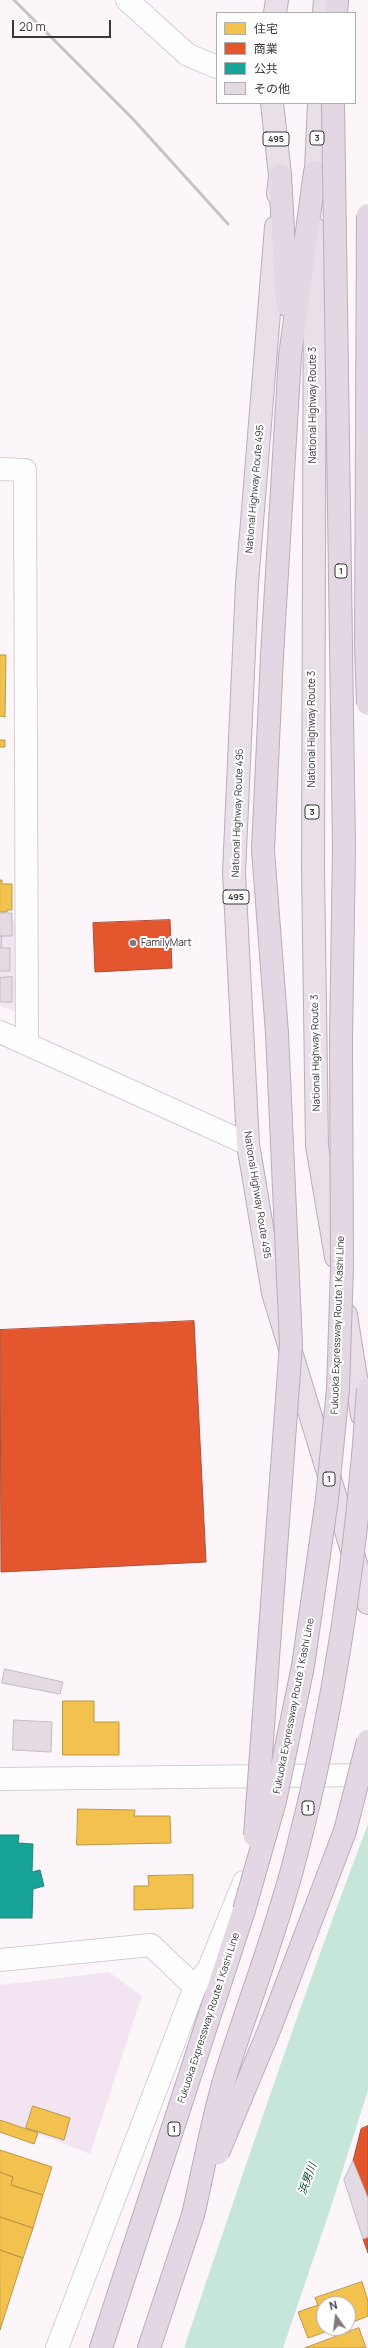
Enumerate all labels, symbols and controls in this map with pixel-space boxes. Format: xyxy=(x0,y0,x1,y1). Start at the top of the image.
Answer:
scale bar xyxy=(14,12,113,38)
legend xyxy=(216,12,356,104)
text: 20 m xyxy=(19,18,46,35)
text: 住宅 xyxy=(254,20,278,37)
text: 商業 xyxy=(254,40,278,57)
text: 公共 xyxy=(254,60,278,77)
text: その他 xyxy=(254,80,290,97)
road number: 3 xyxy=(310,131,324,145)
road number: 495 xyxy=(263,132,289,146)
street label: National Highway Route 3 xyxy=(307,347,319,463)
street label: National Highway Route 495 xyxy=(243,424,267,554)
road number: 1 xyxy=(335,564,347,578)
street label: National Highway Route 3 xyxy=(306,671,318,787)
street label: National Highway Route 495 xyxy=(230,748,246,878)
road number: 3 xyxy=(305,805,319,819)
road number: 495 xyxy=(223,890,249,904)
place label: FamilyMart xyxy=(141,937,191,949)
marker: FamilyMart xyxy=(128,938,138,948)
street label: National Highway Route 3 xyxy=(309,995,323,1111)
street label: National Highway Route 495 xyxy=(241,1130,273,1260)
street label: Fukuoka Expressway Route 1 Kashi Line xyxy=(329,1236,347,1414)
road number: 1 xyxy=(323,1472,335,1486)
street label: Fukuoka Expressway Route 1 Kashi Line xyxy=(271,1617,317,1795)
road number: 1 xyxy=(302,1801,314,1815)
street label: Fukuoka Expressway Route 1 Kashi Line xyxy=(176,1931,242,2105)
road number: 1 xyxy=(168,2122,180,2136)
water label: 浜男川 xyxy=(296,2161,320,2197)
north arrow xyxy=(316,2296,356,2336)
text: N xyxy=(328,2297,339,2313)

